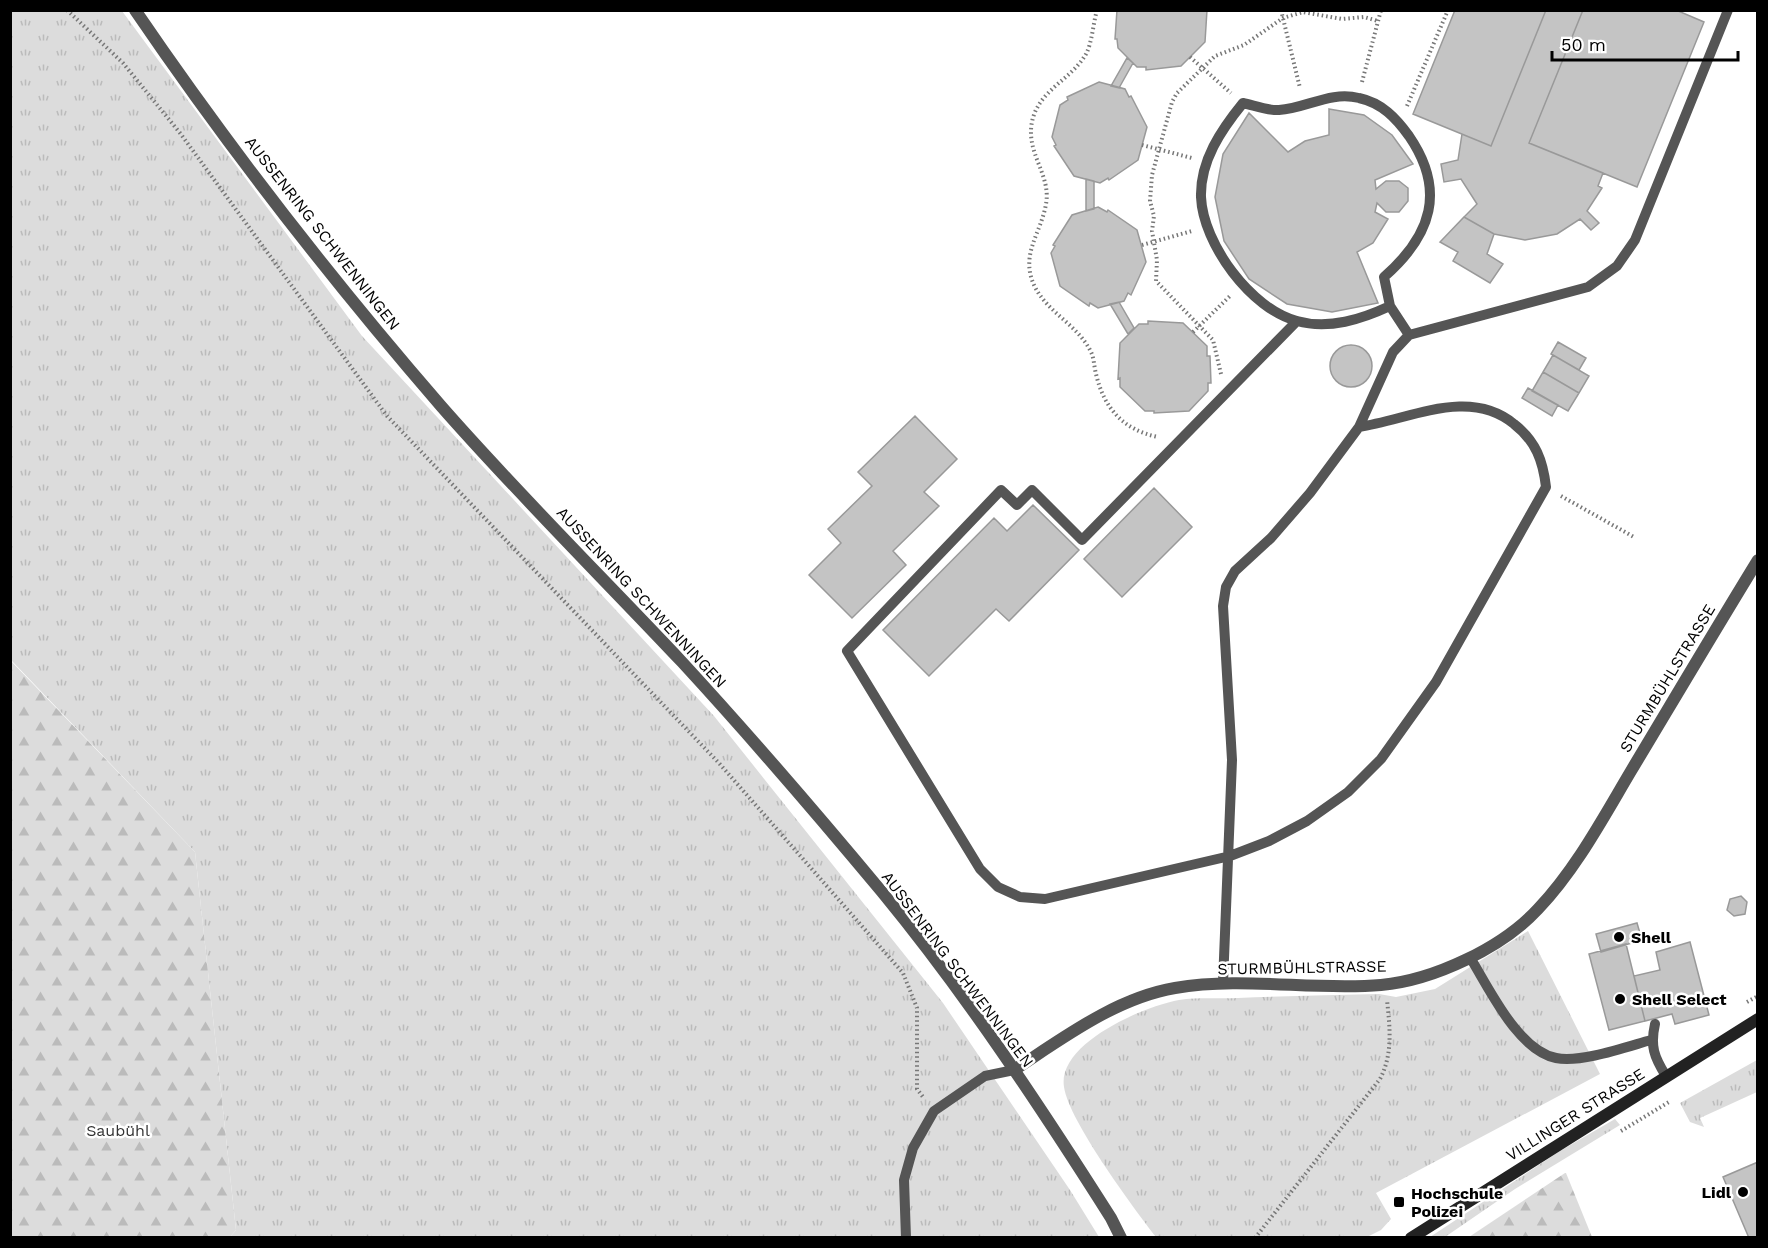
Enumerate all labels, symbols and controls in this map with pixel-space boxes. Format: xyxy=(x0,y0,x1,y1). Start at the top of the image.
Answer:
scale bar xyxy=(1552,24,1738,62)
text: 50 m xyxy=(1561,34,1606,55)
street label: AUSSENRING SCHWENNINGEN xyxy=(241,133,404,334)
street label: AUSSENRING SCHWENNINGEN xyxy=(553,503,731,692)
street label: STURMBÜHLSTRASSE xyxy=(1616,601,1719,756)
street label: AUSSENRING SCHWENNINGEN xyxy=(878,868,1037,1071)
place label: Shell xyxy=(1631,928,1672,947)
marker: Shell xyxy=(1612,930,1626,944)
street label: STURMBÜHLSTRASSE xyxy=(1217,957,1387,978)
place label: Shell Select xyxy=(1632,990,1726,1009)
marker: Shell Select xyxy=(1613,992,1627,1006)
street label: VILLINGER STRASSE xyxy=(1502,1064,1648,1165)
park label: Saubühl xyxy=(86,1121,150,1140)
place label: Lidl xyxy=(1701,1183,1732,1202)
place label: Hochschule Polizei xyxy=(1411,1184,1503,1221)
marker: Lidl xyxy=(1736,1185,1750,1199)
marker: Hochschule Polizei xyxy=(1392,1195,1406,1209)

